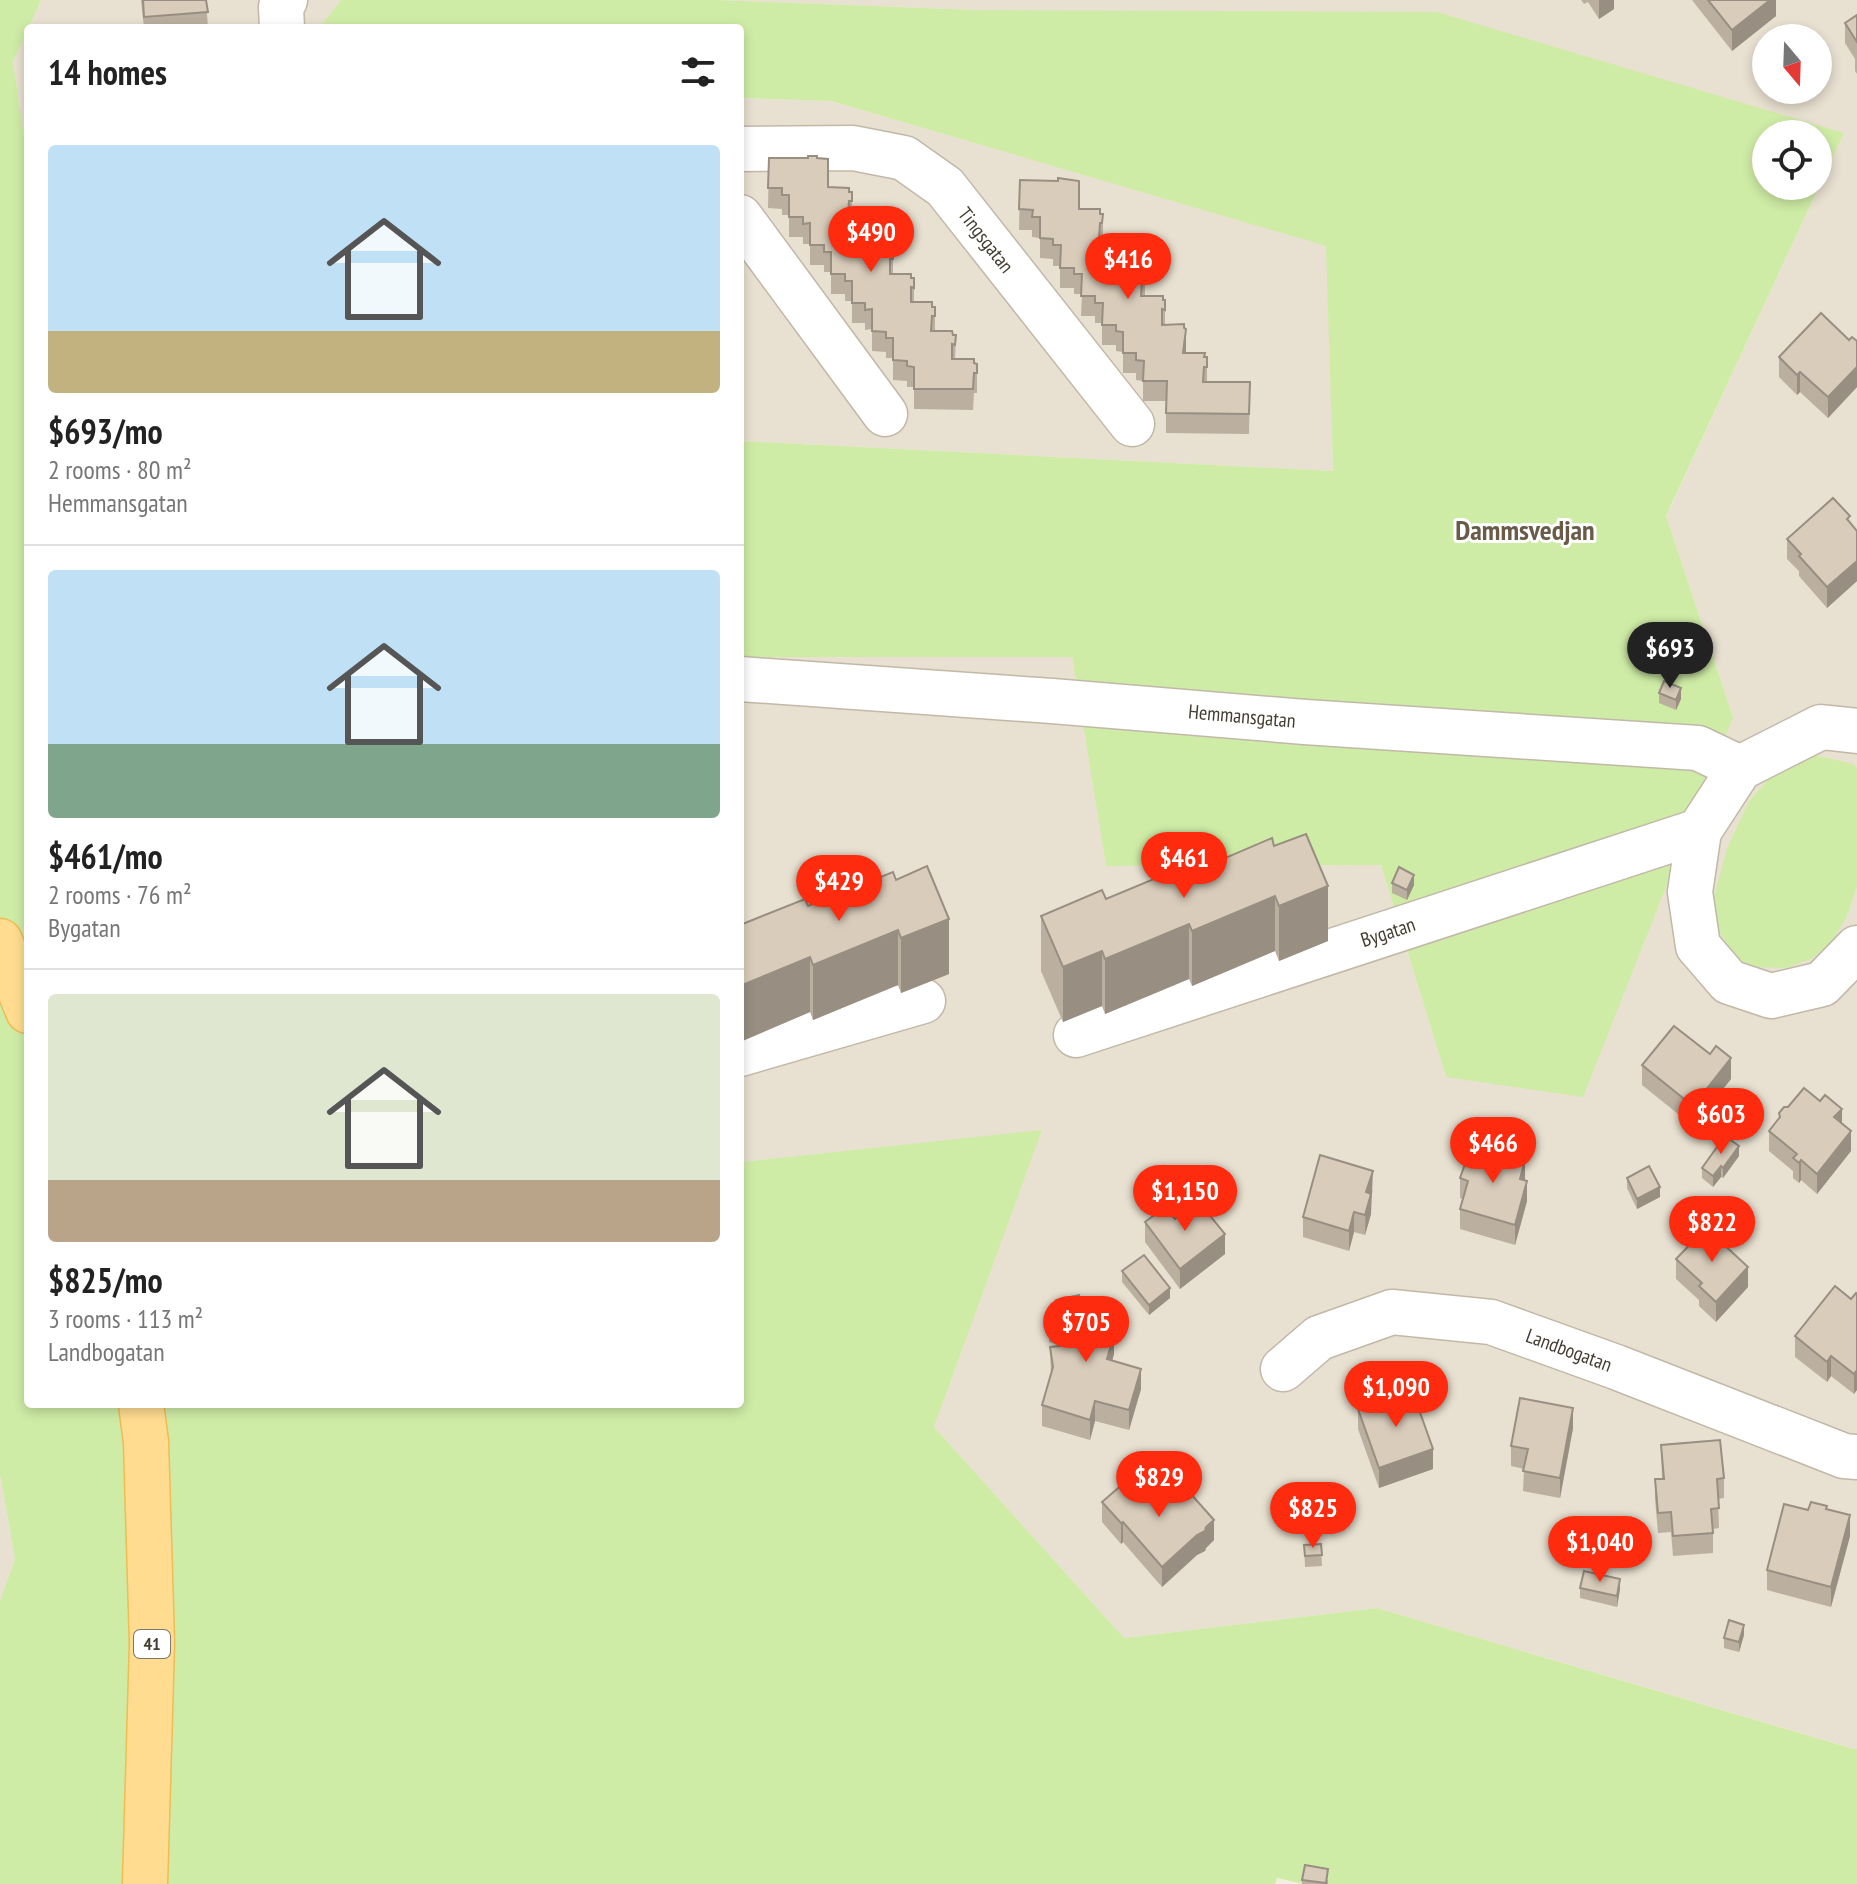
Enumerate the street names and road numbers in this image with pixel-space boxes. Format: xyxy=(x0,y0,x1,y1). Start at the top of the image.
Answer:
street label: Tingsgatan xyxy=(952,202,1020,278)
street label: Hemmansgatan xyxy=(1187,698,1297,734)
street label: Bygatan xyxy=(1357,911,1419,953)
street label: Landbogatan xyxy=(1522,1322,1616,1378)
road number: 41 xyxy=(134,1630,170,1658)

